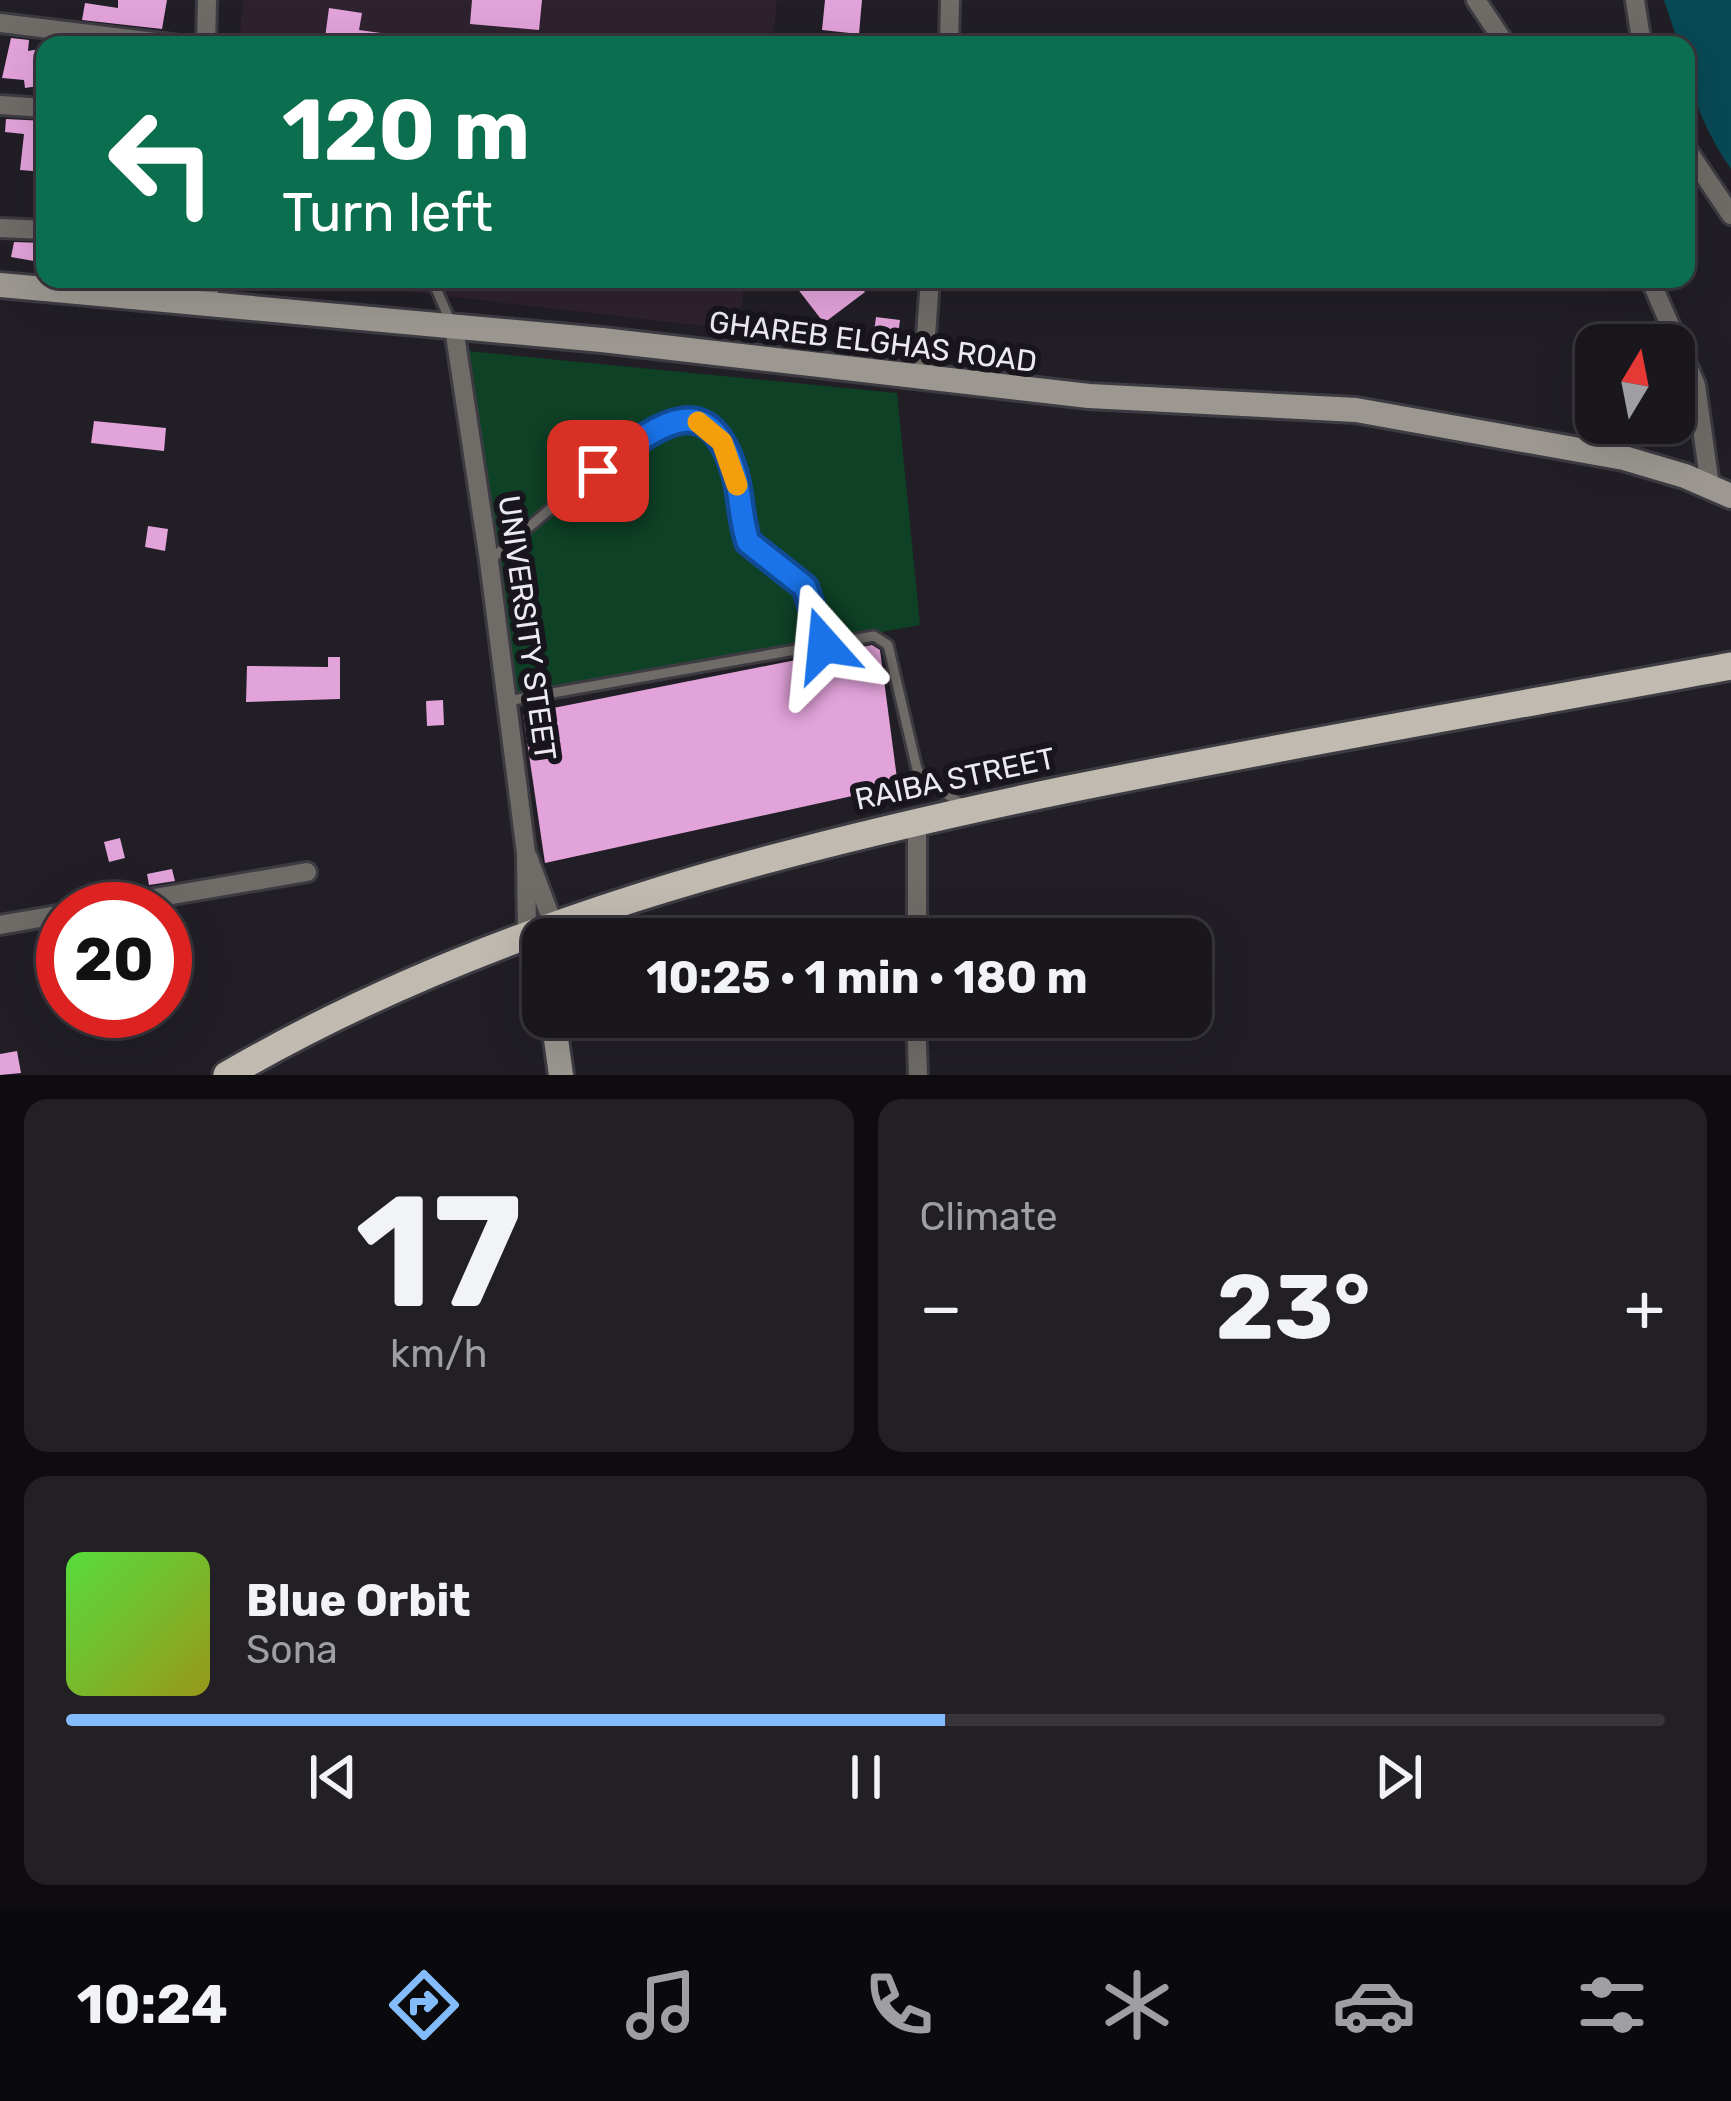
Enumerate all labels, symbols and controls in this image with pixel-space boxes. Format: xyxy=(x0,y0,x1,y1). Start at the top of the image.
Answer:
text: 120 m xyxy=(282,80,530,180)
icon: left xyxy=(84,84,240,240)
text: Turn left xyxy=(282,181,493,245)
street label: GHAREB ELGHAS ROAD xyxy=(707,304,1039,380)
north arrow xyxy=(1575,324,1695,444)
map controls xyxy=(1575,324,1695,444)
pin xyxy=(547,420,649,522)
icon: arrive xyxy=(565,438,631,504)
street label: UNIVERSITY STEET xyxy=(491,493,563,763)
position arrow xyxy=(761,582,887,708)
street label: RAIBA STREET xyxy=(852,740,1058,818)
speed limit sign: 20 xyxy=(36,882,192,1038)
text: 10:25 · 1 min · 180 m xyxy=(646,951,1088,1004)
text: 17 xyxy=(355,1160,522,1345)
text: Climate xyxy=(920,1194,1058,1240)
text: 23° xyxy=(1216,1254,1371,1361)
text: − xyxy=(920,1268,962,1347)
text: + xyxy=(1624,1268,1665,1347)
text: km/h xyxy=(390,1331,487,1377)
text: Blue Orbit xyxy=(246,1574,470,1627)
text: Sona xyxy=(246,1627,338,1673)
icon: previous xyxy=(300,1744,366,1810)
icon: pause xyxy=(833,1744,899,1810)
icon: next xyxy=(1366,1744,1432,1810)
icon: directions xyxy=(382,1963,466,2047)
icon: music xyxy=(619,1963,703,2047)
icon: phone xyxy=(857,1963,941,2047)
icon: climate xyxy=(1095,1963,1179,2047)
icon: car xyxy=(1332,1963,1416,2047)
icon: filters xyxy=(1570,1963,1654,2047)
text: 10:24 xyxy=(77,1973,228,2037)

